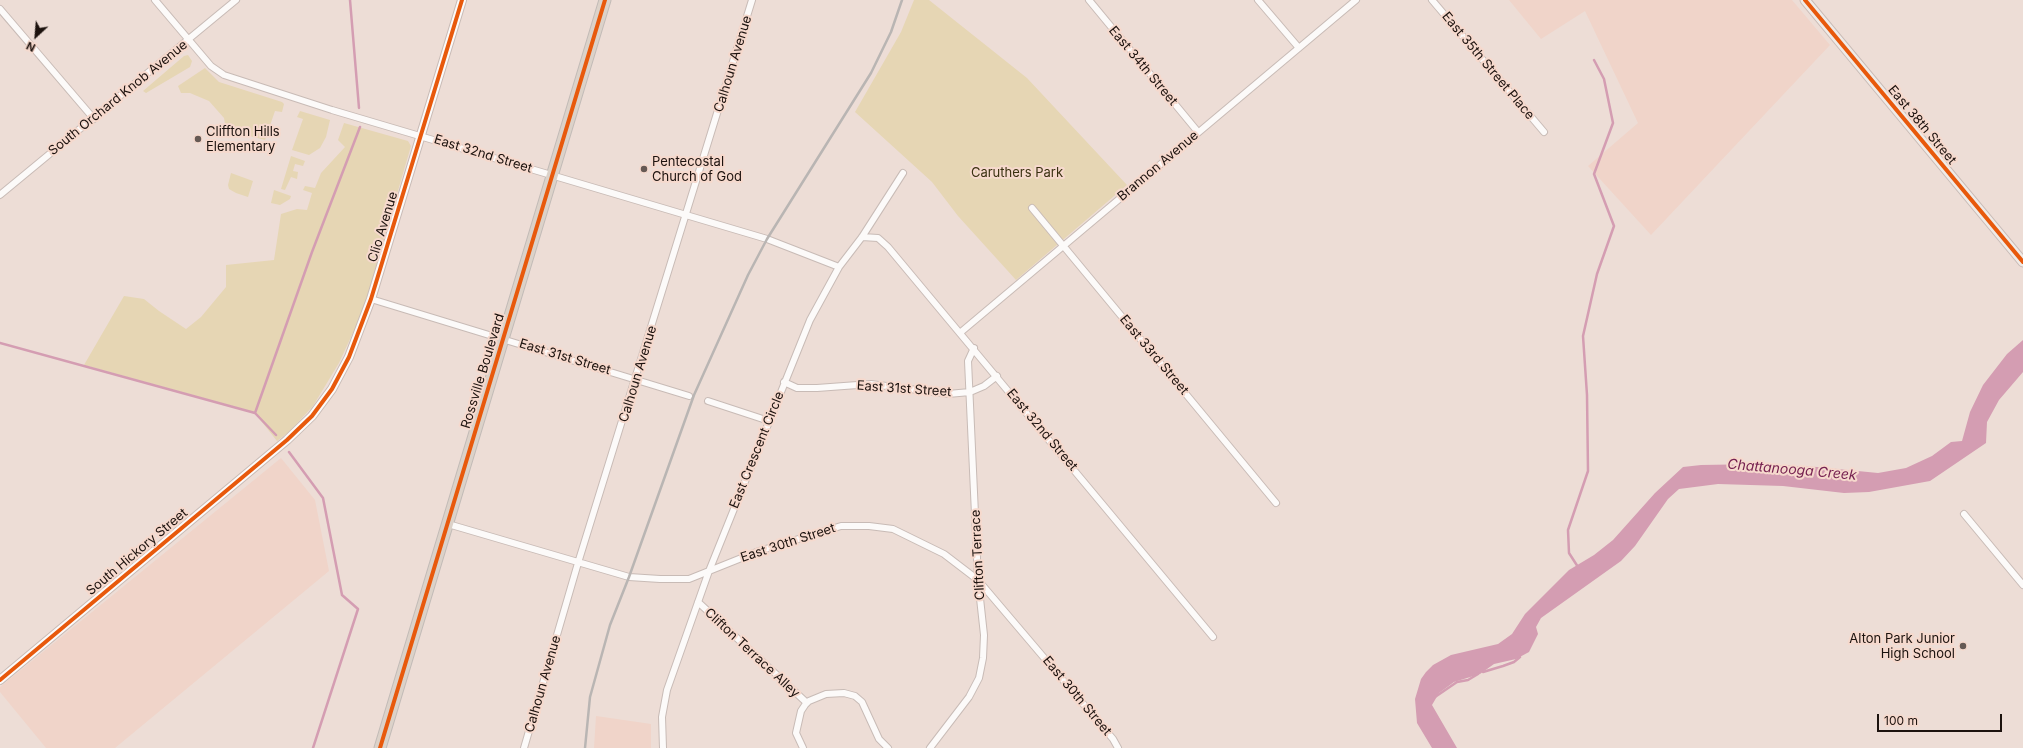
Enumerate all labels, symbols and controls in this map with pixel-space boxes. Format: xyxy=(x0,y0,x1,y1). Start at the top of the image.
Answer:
street label: East 35th Street Place xyxy=(1438,9,1538,123)
street label: Calhoun Avenue xyxy=(711,14,755,114)
north arrow xyxy=(16,16,56,56)
street label: East 34th Street xyxy=(1105,23,1181,109)
street label: South Orchard Knob Avenue xyxy=(45,37,191,159)
text: N xyxy=(24,39,38,55)
street label: East 38th Street xyxy=(1884,82,1960,168)
place label: Cliffton Hills Elementary xyxy=(206,124,280,155)
street label: Brannon Avenue xyxy=(1114,128,1202,204)
street label: East 32nd Street xyxy=(432,132,534,176)
marker: Cliffton Hills Elementary xyxy=(193,134,203,144)
place label: Pentecostal Church of God xyxy=(652,154,742,185)
marker: Pentecostal Church of God xyxy=(639,164,649,174)
park label: Caruthers Park xyxy=(971,165,1063,181)
street label: Clio Avenue xyxy=(365,190,401,264)
street label: Rossville Boulevard xyxy=(458,312,508,430)
street label: East 33rd Street xyxy=(1116,312,1192,398)
street label: Calhoun Avenue xyxy=(616,324,660,424)
street label: East 31st Street xyxy=(517,336,613,378)
street label: East 31st Street xyxy=(856,378,952,400)
street label: East 32nd Street xyxy=(1003,386,1081,474)
street label: East Crescent Circle xyxy=(726,389,788,511)
water label: Chattanooga Creek xyxy=(1727,456,1857,484)
street label: South Hickory Street xyxy=(83,505,191,599)
street label: Clifton Terrace xyxy=(968,509,988,601)
street label: East 30th Street xyxy=(739,520,837,566)
street label: Clifton Terrace Alley xyxy=(701,605,803,701)
place label: Alton Park Junior High School xyxy=(1849,631,1955,662)
street label: Calhoun Avenue xyxy=(522,634,564,734)
marker: Alton Park Junior High School xyxy=(1958,641,1968,651)
street label: East 30th Street xyxy=(1039,653,1115,739)
scale bar xyxy=(1879,706,2004,732)
text: 100 m xyxy=(1884,713,1918,728)

